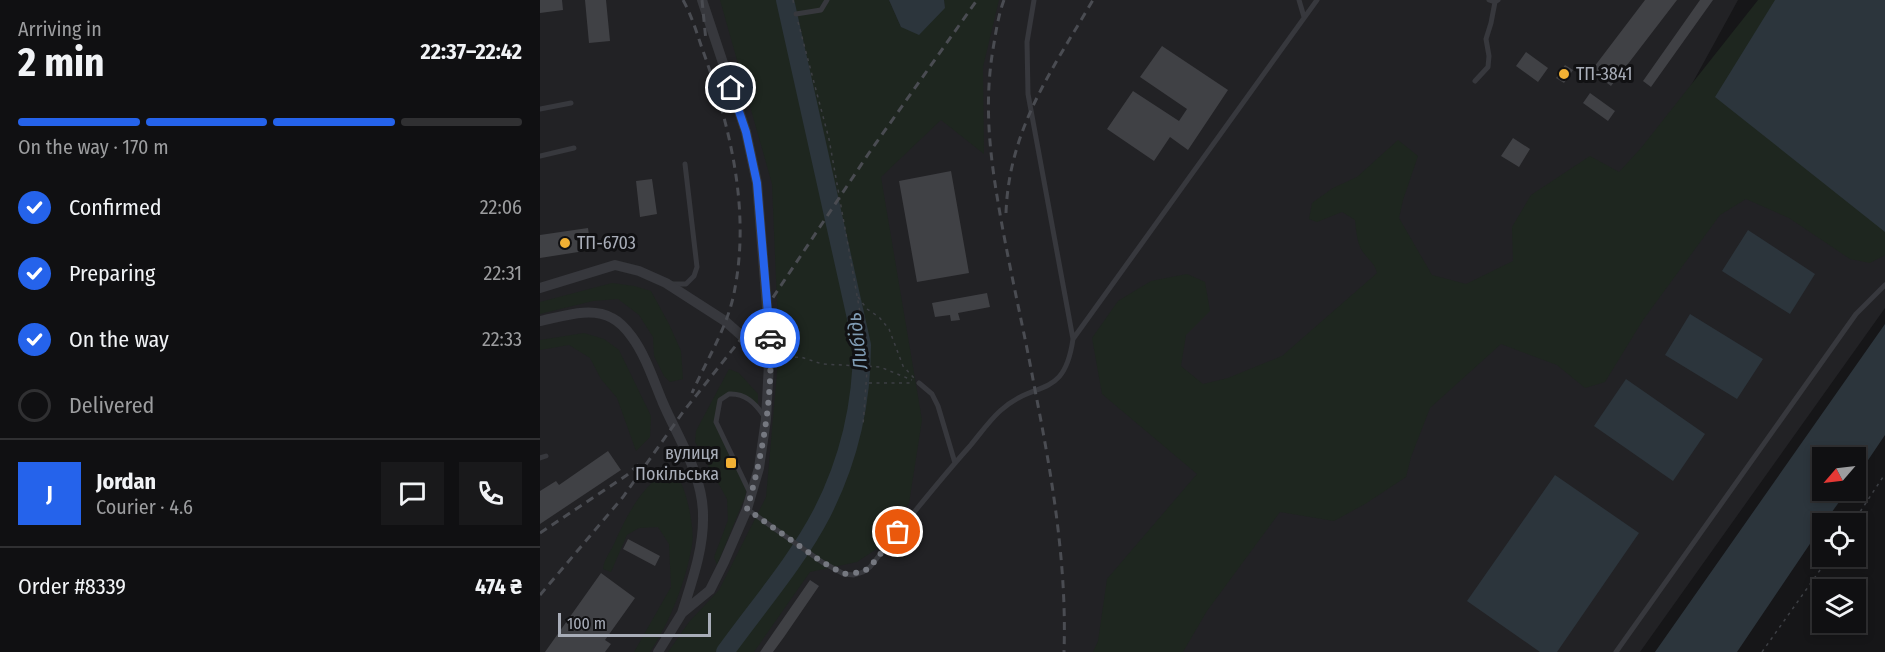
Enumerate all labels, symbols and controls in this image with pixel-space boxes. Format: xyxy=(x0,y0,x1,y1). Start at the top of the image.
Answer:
text: Arriving in xyxy=(18,17,102,41)
text: 22:37–22:42 xyxy=(421,38,522,65)
text: 2 min xyxy=(18,40,104,86)
pin xyxy=(705,62,756,113)
place label: ТП-3841 xyxy=(1576,63,1633,85)
marker: ТП-3841 xyxy=(1557,67,1571,81)
icon: home xyxy=(714,71,747,104)
text: On the way · 170 m xyxy=(18,135,169,159)
icon: check xyxy=(18,191,51,224)
text: Confirmed xyxy=(69,194,162,221)
text: 22:06 xyxy=(480,195,522,219)
place label: ТП-6703 xyxy=(577,232,636,254)
marker: ТП-6703 xyxy=(558,236,572,250)
icon: check xyxy=(18,257,51,290)
text: Preparing xyxy=(69,260,155,287)
text: 22:31 xyxy=(484,261,522,285)
courier xyxy=(740,308,800,368)
water label: Либідь xyxy=(842,311,873,372)
icon: car xyxy=(754,322,787,355)
icon: check xyxy=(18,323,51,356)
text: On the way xyxy=(69,326,169,353)
text: 22:33 xyxy=(482,327,522,351)
text: Delivered xyxy=(69,392,154,419)
place label: вулиця Покільська xyxy=(635,442,719,485)
north arrow xyxy=(1812,447,1866,501)
map controls xyxy=(1812,447,1866,633)
marker: вулиця Покільська xyxy=(724,456,738,470)
button: chat xyxy=(381,462,444,525)
button: phone xyxy=(459,462,522,525)
text: Jordan xyxy=(96,468,156,495)
text: J xyxy=(46,480,53,507)
text: Courier · 4.6 xyxy=(96,495,193,519)
pin xyxy=(872,506,923,557)
button: locate xyxy=(1812,513,1866,567)
icon: bag xyxy=(881,515,914,548)
text: Order #8339 xyxy=(18,573,126,600)
text: 474 ₴ xyxy=(475,573,522,600)
button: layers xyxy=(1812,579,1866,633)
scale bar xyxy=(558,610,711,638)
text: 100 m xyxy=(567,614,606,633)

